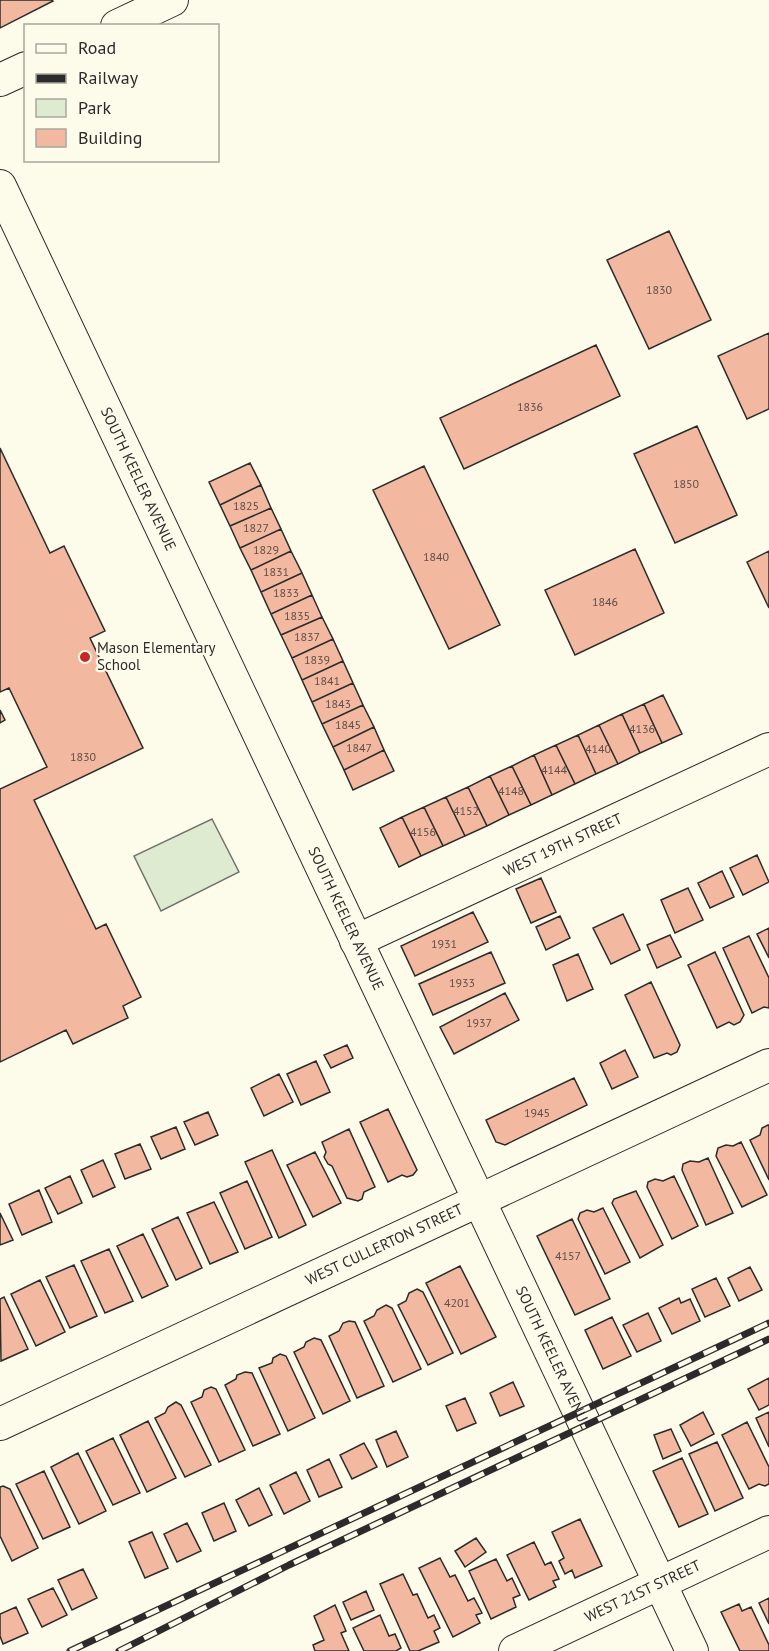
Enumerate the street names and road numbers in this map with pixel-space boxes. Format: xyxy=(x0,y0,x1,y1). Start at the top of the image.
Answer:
street label: SOUTH KEELER AVENUE xyxy=(97,404,181,554)
street label: WEST 19TH STREET xyxy=(500,808,625,880)
street label: SOUTH KEELER AVENUE xyxy=(304,843,388,993)
street label: WEST CULLERTON STREET xyxy=(302,1199,466,1289)
street label: SOUTH KEELER AVENUE xyxy=(512,1283,596,1432)
street label: WEST 21ST STREET xyxy=(581,1555,704,1626)

